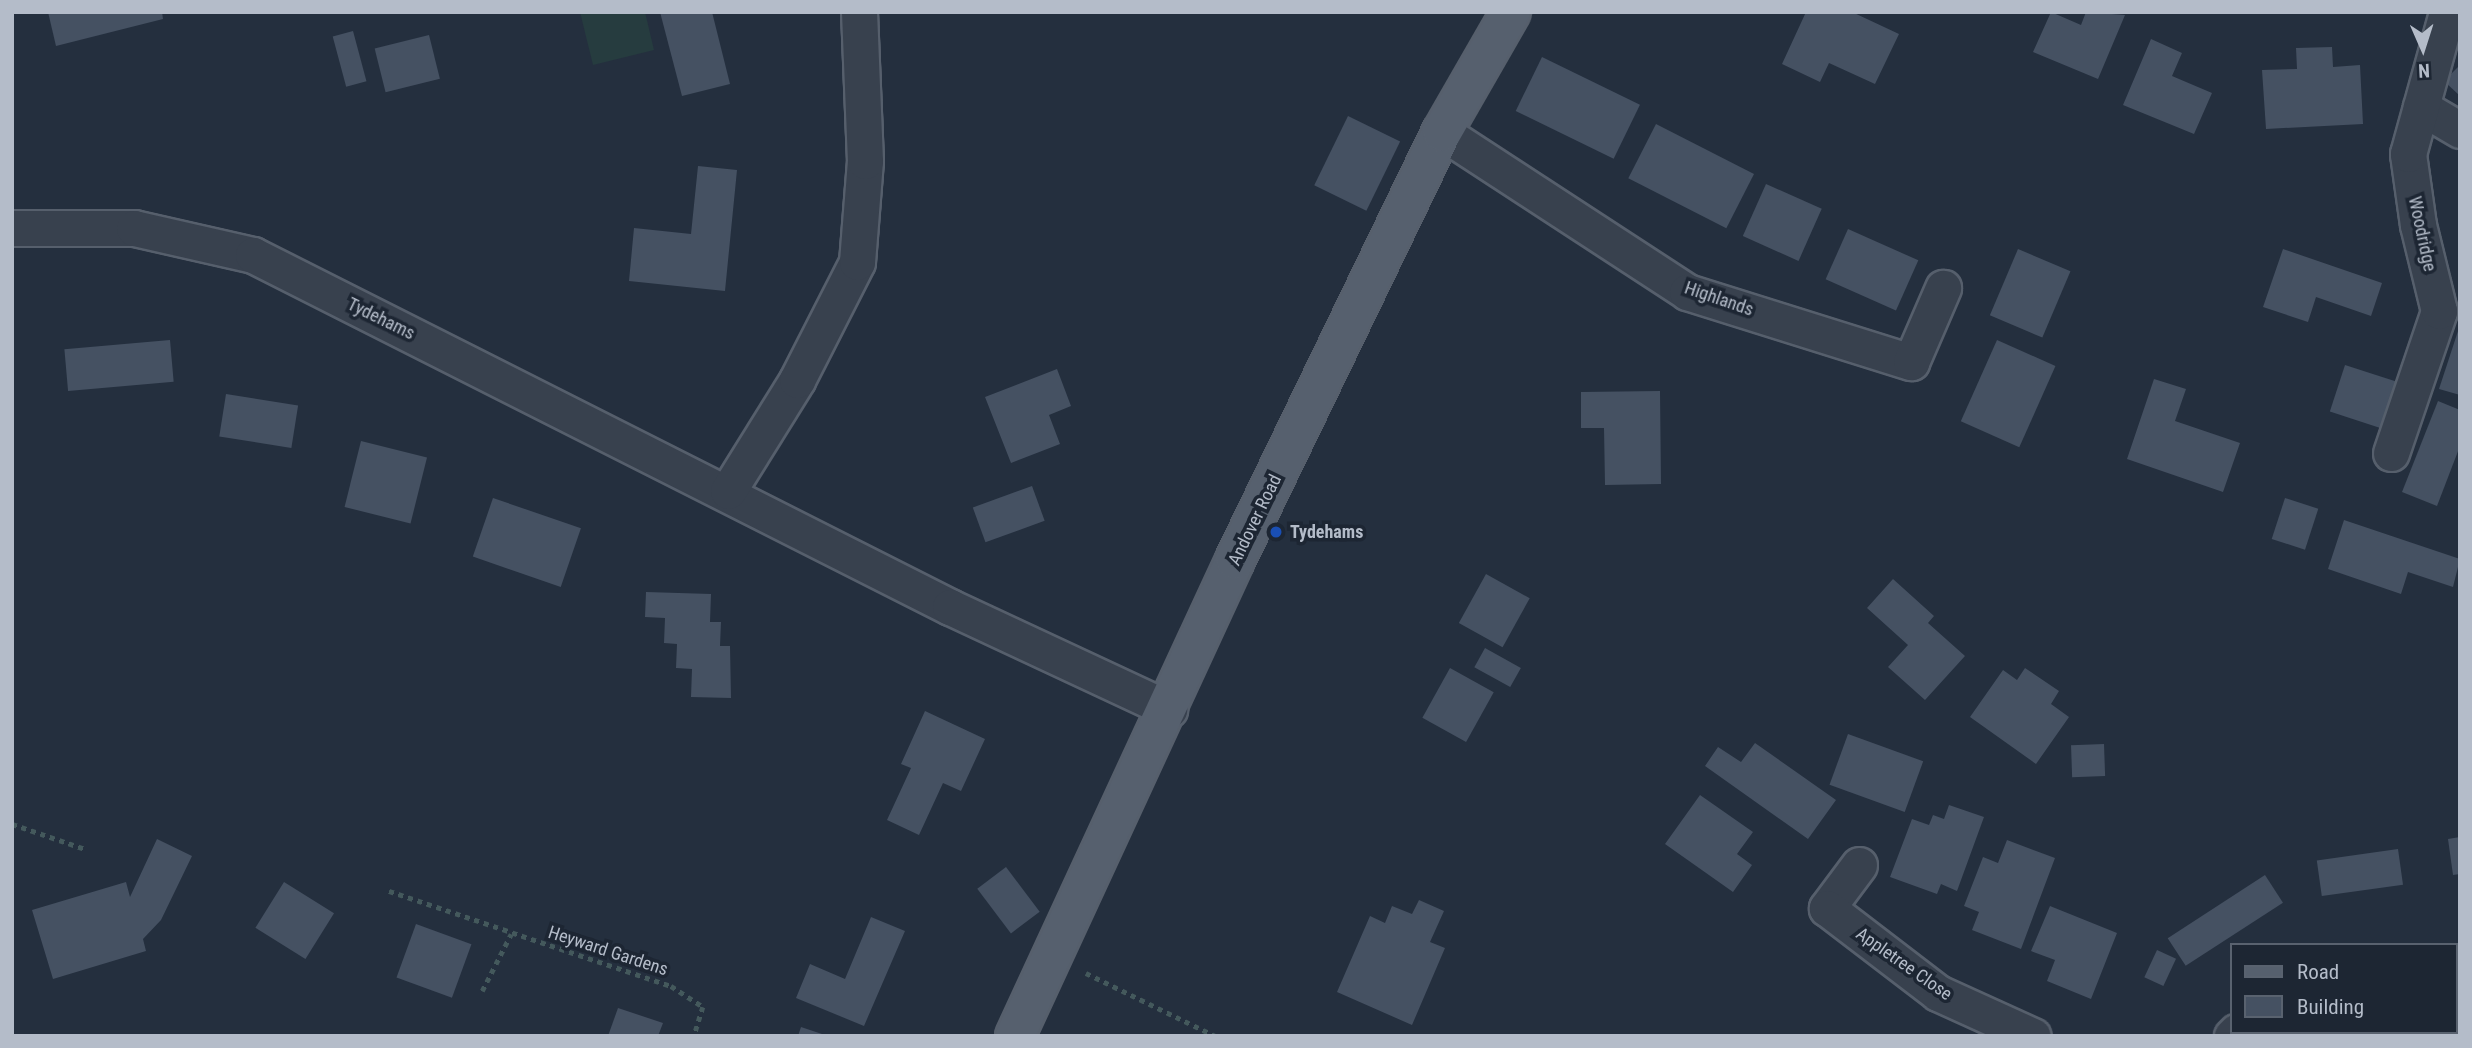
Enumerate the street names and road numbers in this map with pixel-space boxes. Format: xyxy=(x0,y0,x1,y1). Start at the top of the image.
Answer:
street label: Woodridge xyxy=(2404,194,2440,274)
street label: Highlands xyxy=(1682,277,1756,321)
street label: Tydehams xyxy=(344,293,418,345)
street label: Andover Road xyxy=(1224,471,1286,569)
street label: Heyward Gardens xyxy=(545,921,671,981)
street label: Appletree Close xyxy=(1852,923,1956,1005)

